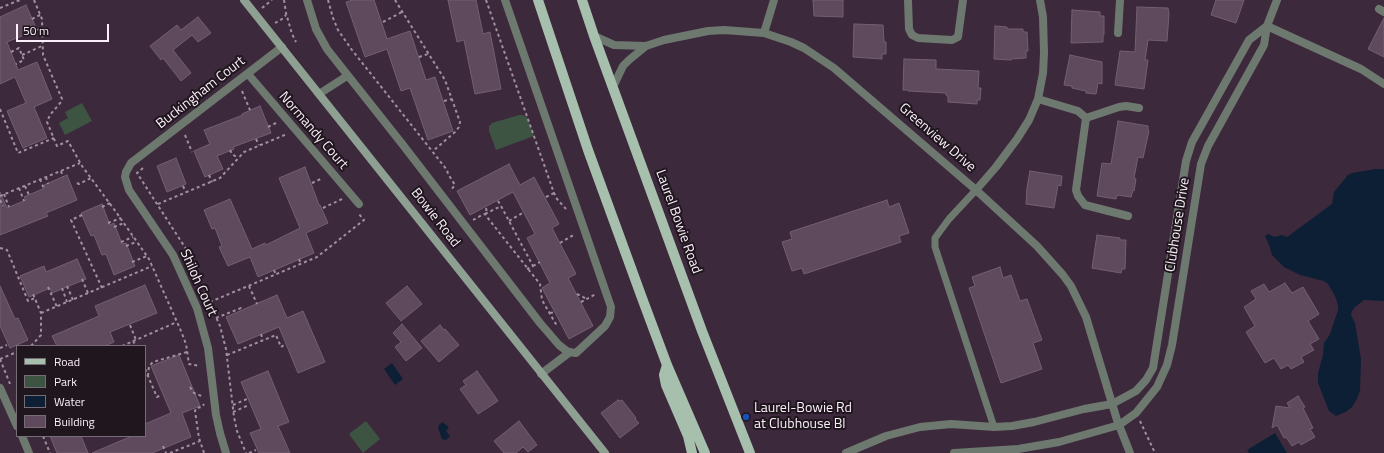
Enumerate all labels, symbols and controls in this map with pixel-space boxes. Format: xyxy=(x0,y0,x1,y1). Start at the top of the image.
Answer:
scale bar xyxy=(18,16,111,42)
text: 50 m xyxy=(23,21,49,40)
street label: Buckingham Court xyxy=(153,53,249,133)
street label: Normandy Court xyxy=(275,89,351,173)
street label: Greenview Drive xyxy=(895,100,979,176)
street label: Laurel Bowie Road xyxy=(651,168,705,276)
street label: Clubhouse Drive xyxy=(1162,177,1194,273)
street label: Bowie Road xyxy=(407,185,463,251)
street label: Shiloh Court xyxy=(176,247,220,319)
legend xyxy=(16,345,146,437)
text: Road xyxy=(54,352,80,371)
text: Park xyxy=(54,372,77,391)
text: Water xyxy=(54,392,85,411)
place label: Laurel-Bowie Rd at Clubhouse Bl xyxy=(754,401,852,434)
text: Building xyxy=(54,412,95,431)
marker: Laurel-Bowie Rd at Clubhouse Bl xyxy=(741,412,751,422)

